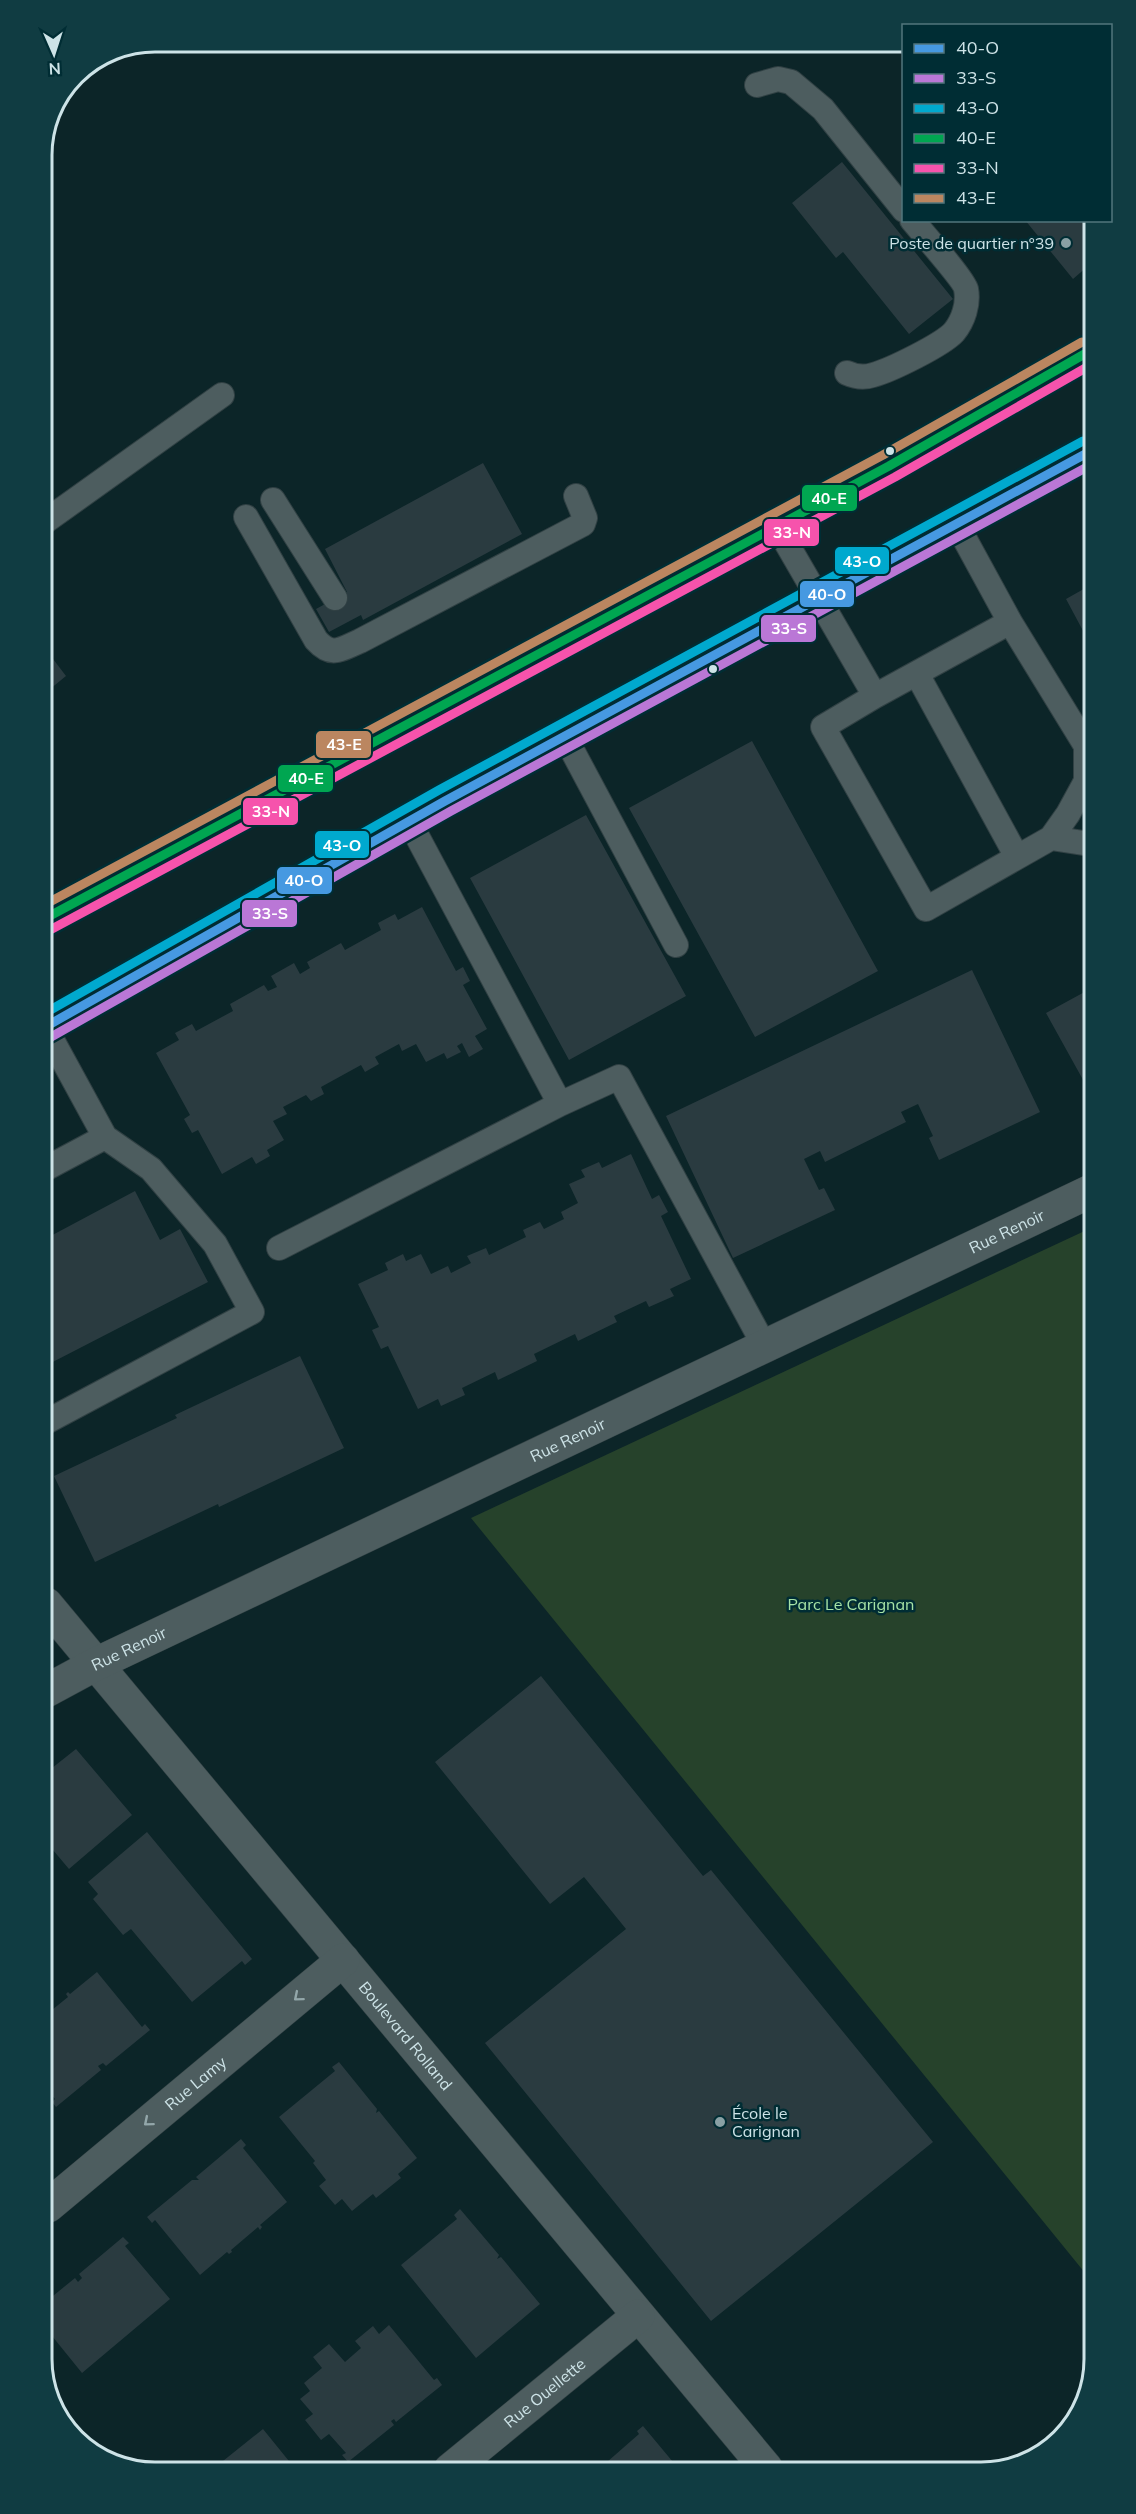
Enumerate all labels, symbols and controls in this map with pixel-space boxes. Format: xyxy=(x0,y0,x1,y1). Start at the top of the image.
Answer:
north arrow xyxy=(24,24,84,84)
legend xyxy=(902,24,1112,222)
text: 40-O xyxy=(956,36,999,59)
text: N xyxy=(48,59,61,79)
text: 33-S xyxy=(956,66,996,89)
text: 43-O xyxy=(956,96,999,119)
text: 40-E xyxy=(956,126,996,149)
text: 33-N xyxy=(956,156,999,179)
text: 43-E xyxy=(956,186,996,209)
place label: Poste de quartier n°39 xyxy=(889,233,1054,253)
marker: Poste de quartier n°39 xyxy=(1059,236,1073,250)
unlabelled marker xyxy=(884,445,896,457)
line badge: 40-E xyxy=(801,484,858,512)
text: 40-E xyxy=(811,488,847,508)
line badge: 33-N xyxy=(763,518,820,547)
text: 33-N xyxy=(773,522,811,542)
line badge: 43-O xyxy=(834,546,890,575)
text: 43-O xyxy=(843,551,881,571)
line badge: 40-O xyxy=(799,580,855,608)
text: 40-O xyxy=(808,584,846,604)
line badge: 33-S xyxy=(760,614,817,643)
text: 33-S xyxy=(771,618,807,638)
unlabelled marker xyxy=(707,663,719,675)
line badge: 43-E xyxy=(315,730,372,759)
text: 43-E xyxy=(326,734,362,754)
line badge: 40-E xyxy=(277,764,334,793)
text: 40-E xyxy=(288,768,324,788)
line badge: 33-N xyxy=(242,797,299,826)
text: 33-N xyxy=(252,801,290,821)
line badge: 43-O xyxy=(314,830,370,859)
text: 43-O xyxy=(323,835,361,855)
line badge: 40-O xyxy=(276,866,333,895)
text: 40-O xyxy=(285,870,323,890)
line badge: 33-S xyxy=(241,899,298,928)
text: 33-S xyxy=(252,903,288,923)
street label: Rue Renoir xyxy=(966,1205,1048,1258)
street label: Rue Renoir xyxy=(527,1413,609,1466)
park label: Parc Le Carignan xyxy=(788,1594,914,1614)
street label: Rue Renoir xyxy=(88,1622,170,1675)
street label: Boulevard Rolland xyxy=(355,1977,457,2094)
one-way arrow xyxy=(294,1990,305,2001)
street label: Rue Lamy xyxy=(161,2051,231,2114)
place label: École le Carignan xyxy=(732,2103,800,2141)
one-way arrow xyxy=(144,2115,155,2126)
marker: École le Carignan xyxy=(713,2115,727,2129)
street label: Rue Ouellette xyxy=(500,2353,589,2432)

